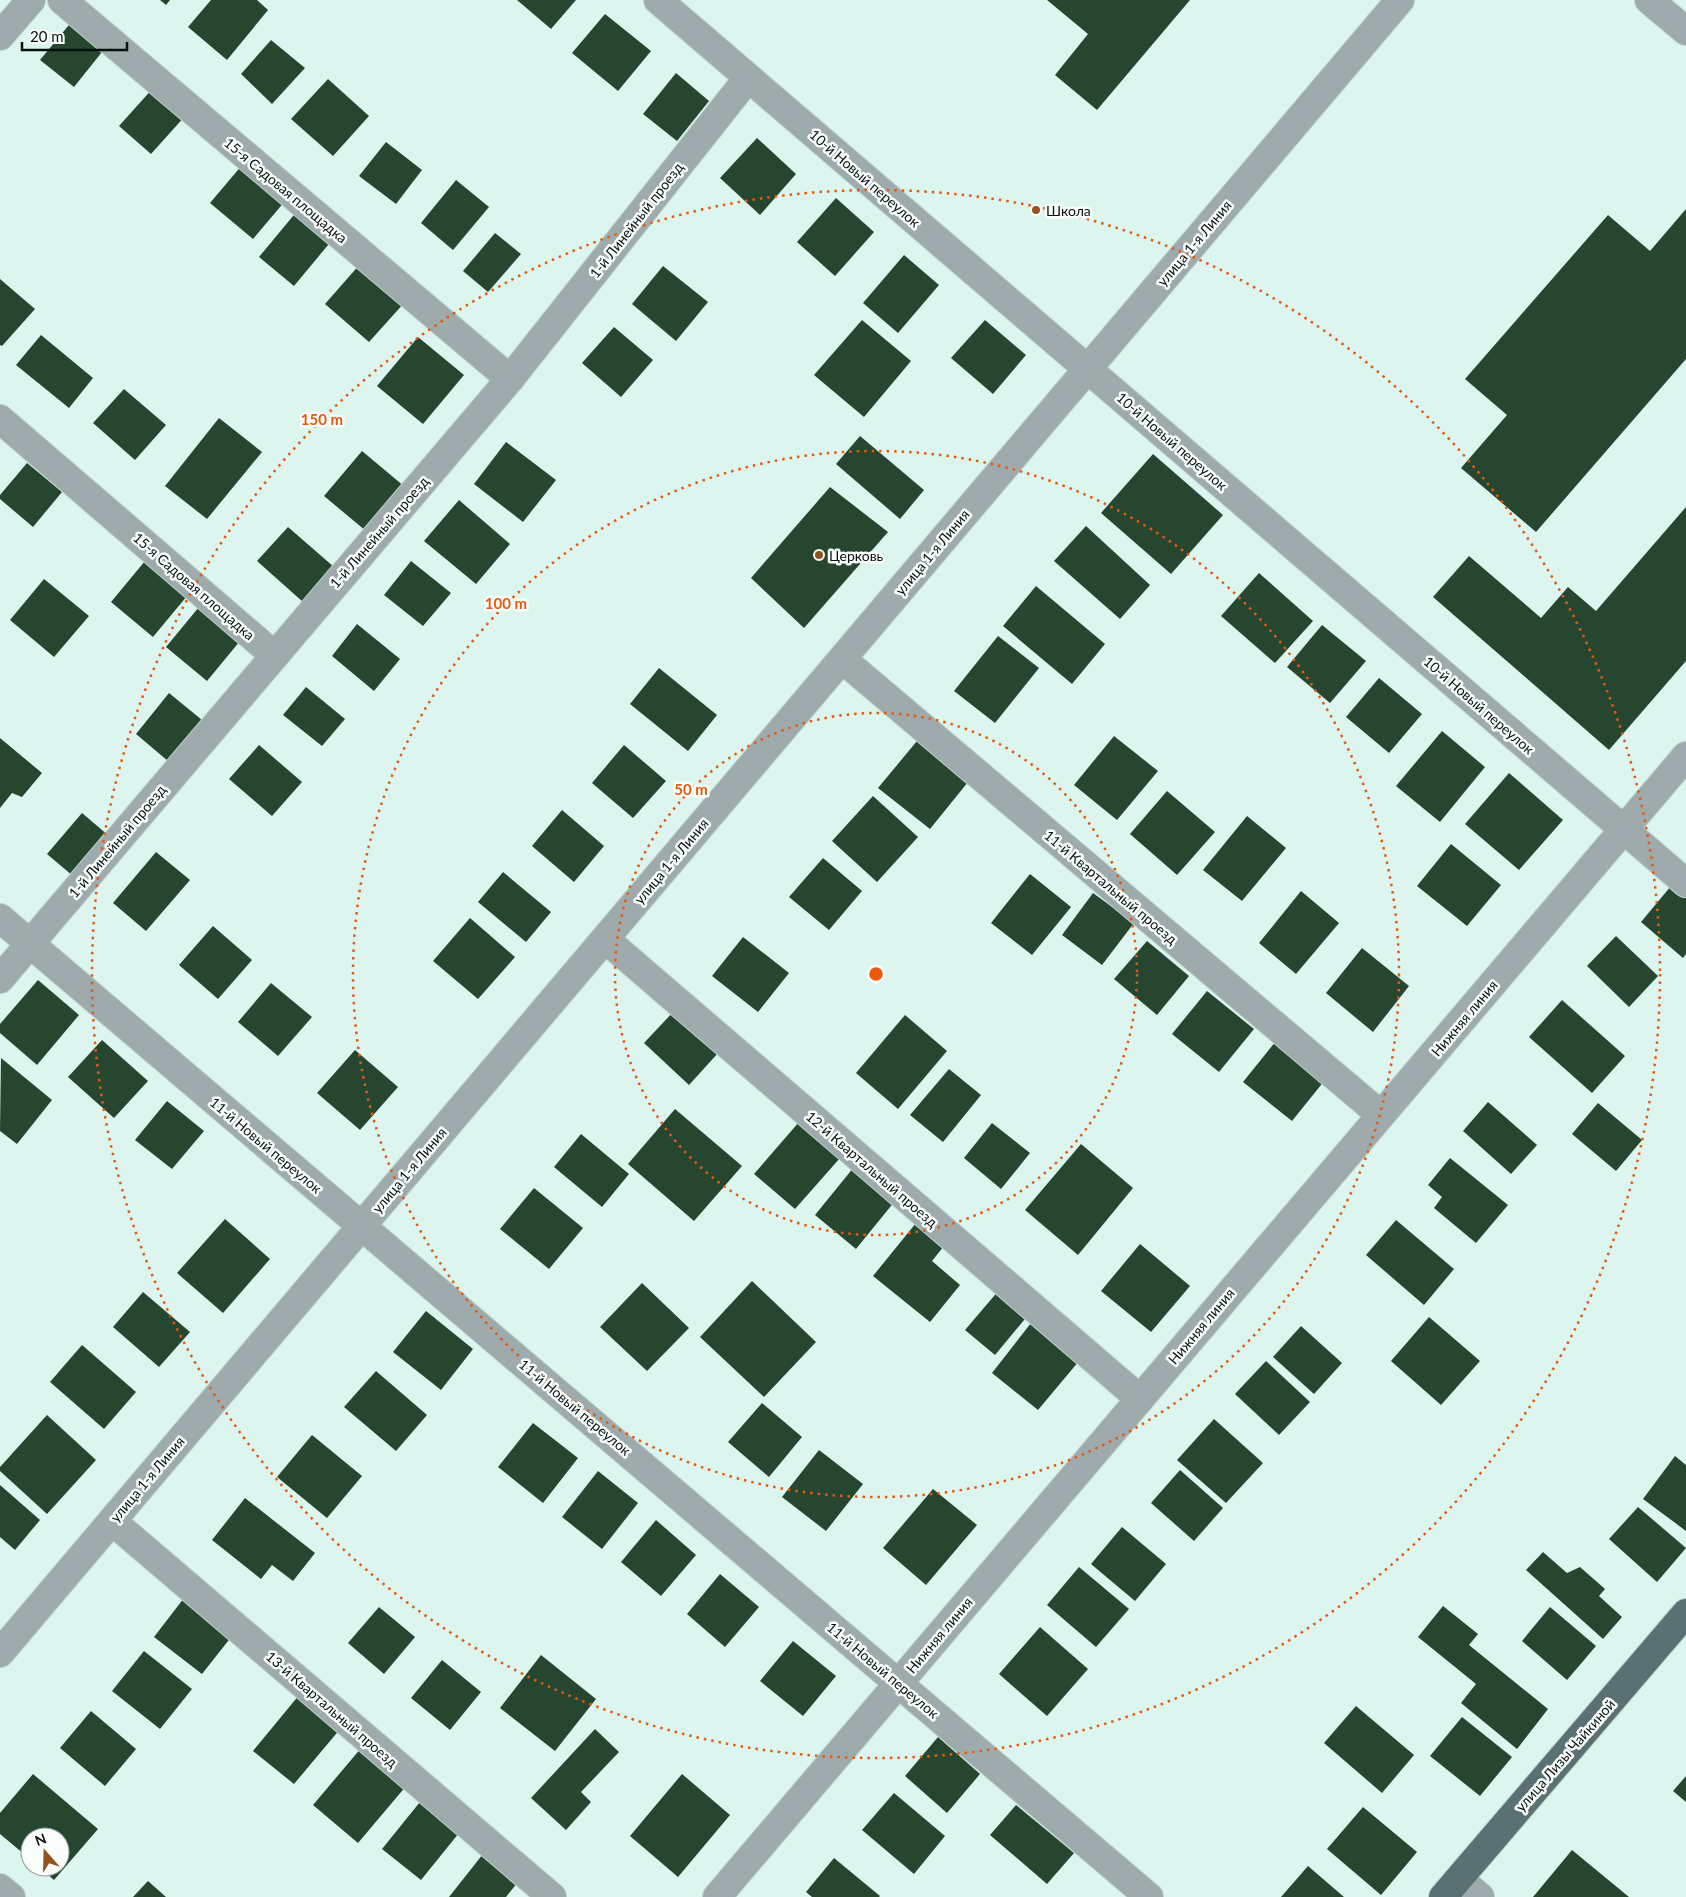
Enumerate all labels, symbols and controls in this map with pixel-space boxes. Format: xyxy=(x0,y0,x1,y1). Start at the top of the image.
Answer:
scale bar xyxy=(22,20,128,52)
text: 20 m xyxy=(30,27,64,45)
street label: 10-й Новый переулок xyxy=(806,126,924,231)
street label: 15-я Садовая площадка xyxy=(221,134,351,246)
street label: 1-й Линейный проезд xyxy=(586,159,687,281)
street label: улица 1-я Линия xyxy=(1153,197,1235,289)
place label: Школа xyxy=(1046,202,1091,219)
marker: Школа xyxy=(1030,204,1042,216)
street label: 10-й Новый переулок xyxy=(1113,389,1231,494)
text: 150 m xyxy=(301,410,343,428)
street label: 1-й Линейный проезд xyxy=(326,473,432,591)
street label: улица 1-я Линия xyxy=(891,506,973,598)
street label: 15-я Садовая площадка xyxy=(130,529,258,643)
place label: Церковь xyxy=(829,547,884,564)
marker: Церковь xyxy=(813,549,825,561)
text: 100 m xyxy=(485,594,527,612)
street label: 10-й Новый переулок xyxy=(1420,653,1538,758)
text: 50 m xyxy=(674,780,708,798)
street label: 1-й Линейный проезд xyxy=(65,781,169,901)
street label: улица 1-я Линия xyxy=(630,815,712,907)
street label: 11-й Квартальный проезд xyxy=(1041,826,1181,948)
centre of rings xyxy=(867,965,885,983)
street label: Нижняя линия xyxy=(1427,977,1501,1059)
street label: 11-й Новый переулок xyxy=(207,1093,326,1197)
street label: 12-й Квартальный проезд xyxy=(803,1107,941,1231)
street label: улица 1-я Линия xyxy=(368,1124,450,1216)
street label: Нижняя линия xyxy=(1164,1285,1238,1367)
street label: 11-й Новый переулок xyxy=(516,1355,635,1459)
street label: улица 1-я Линия xyxy=(106,1433,188,1525)
street label: Нижняя линия xyxy=(902,1594,976,1676)
street label: 11-й Новый переулок xyxy=(824,1618,943,1722)
street label: 13-й Квартальный проезд xyxy=(263,1647,401,1771)
street label: улица Лизы Чайкиной xyxy=(1512,1695,1618,1815)
north arrow xyxy=(20,1827,70,1877)
text: N xyxy=(32,1829,48,1849)

